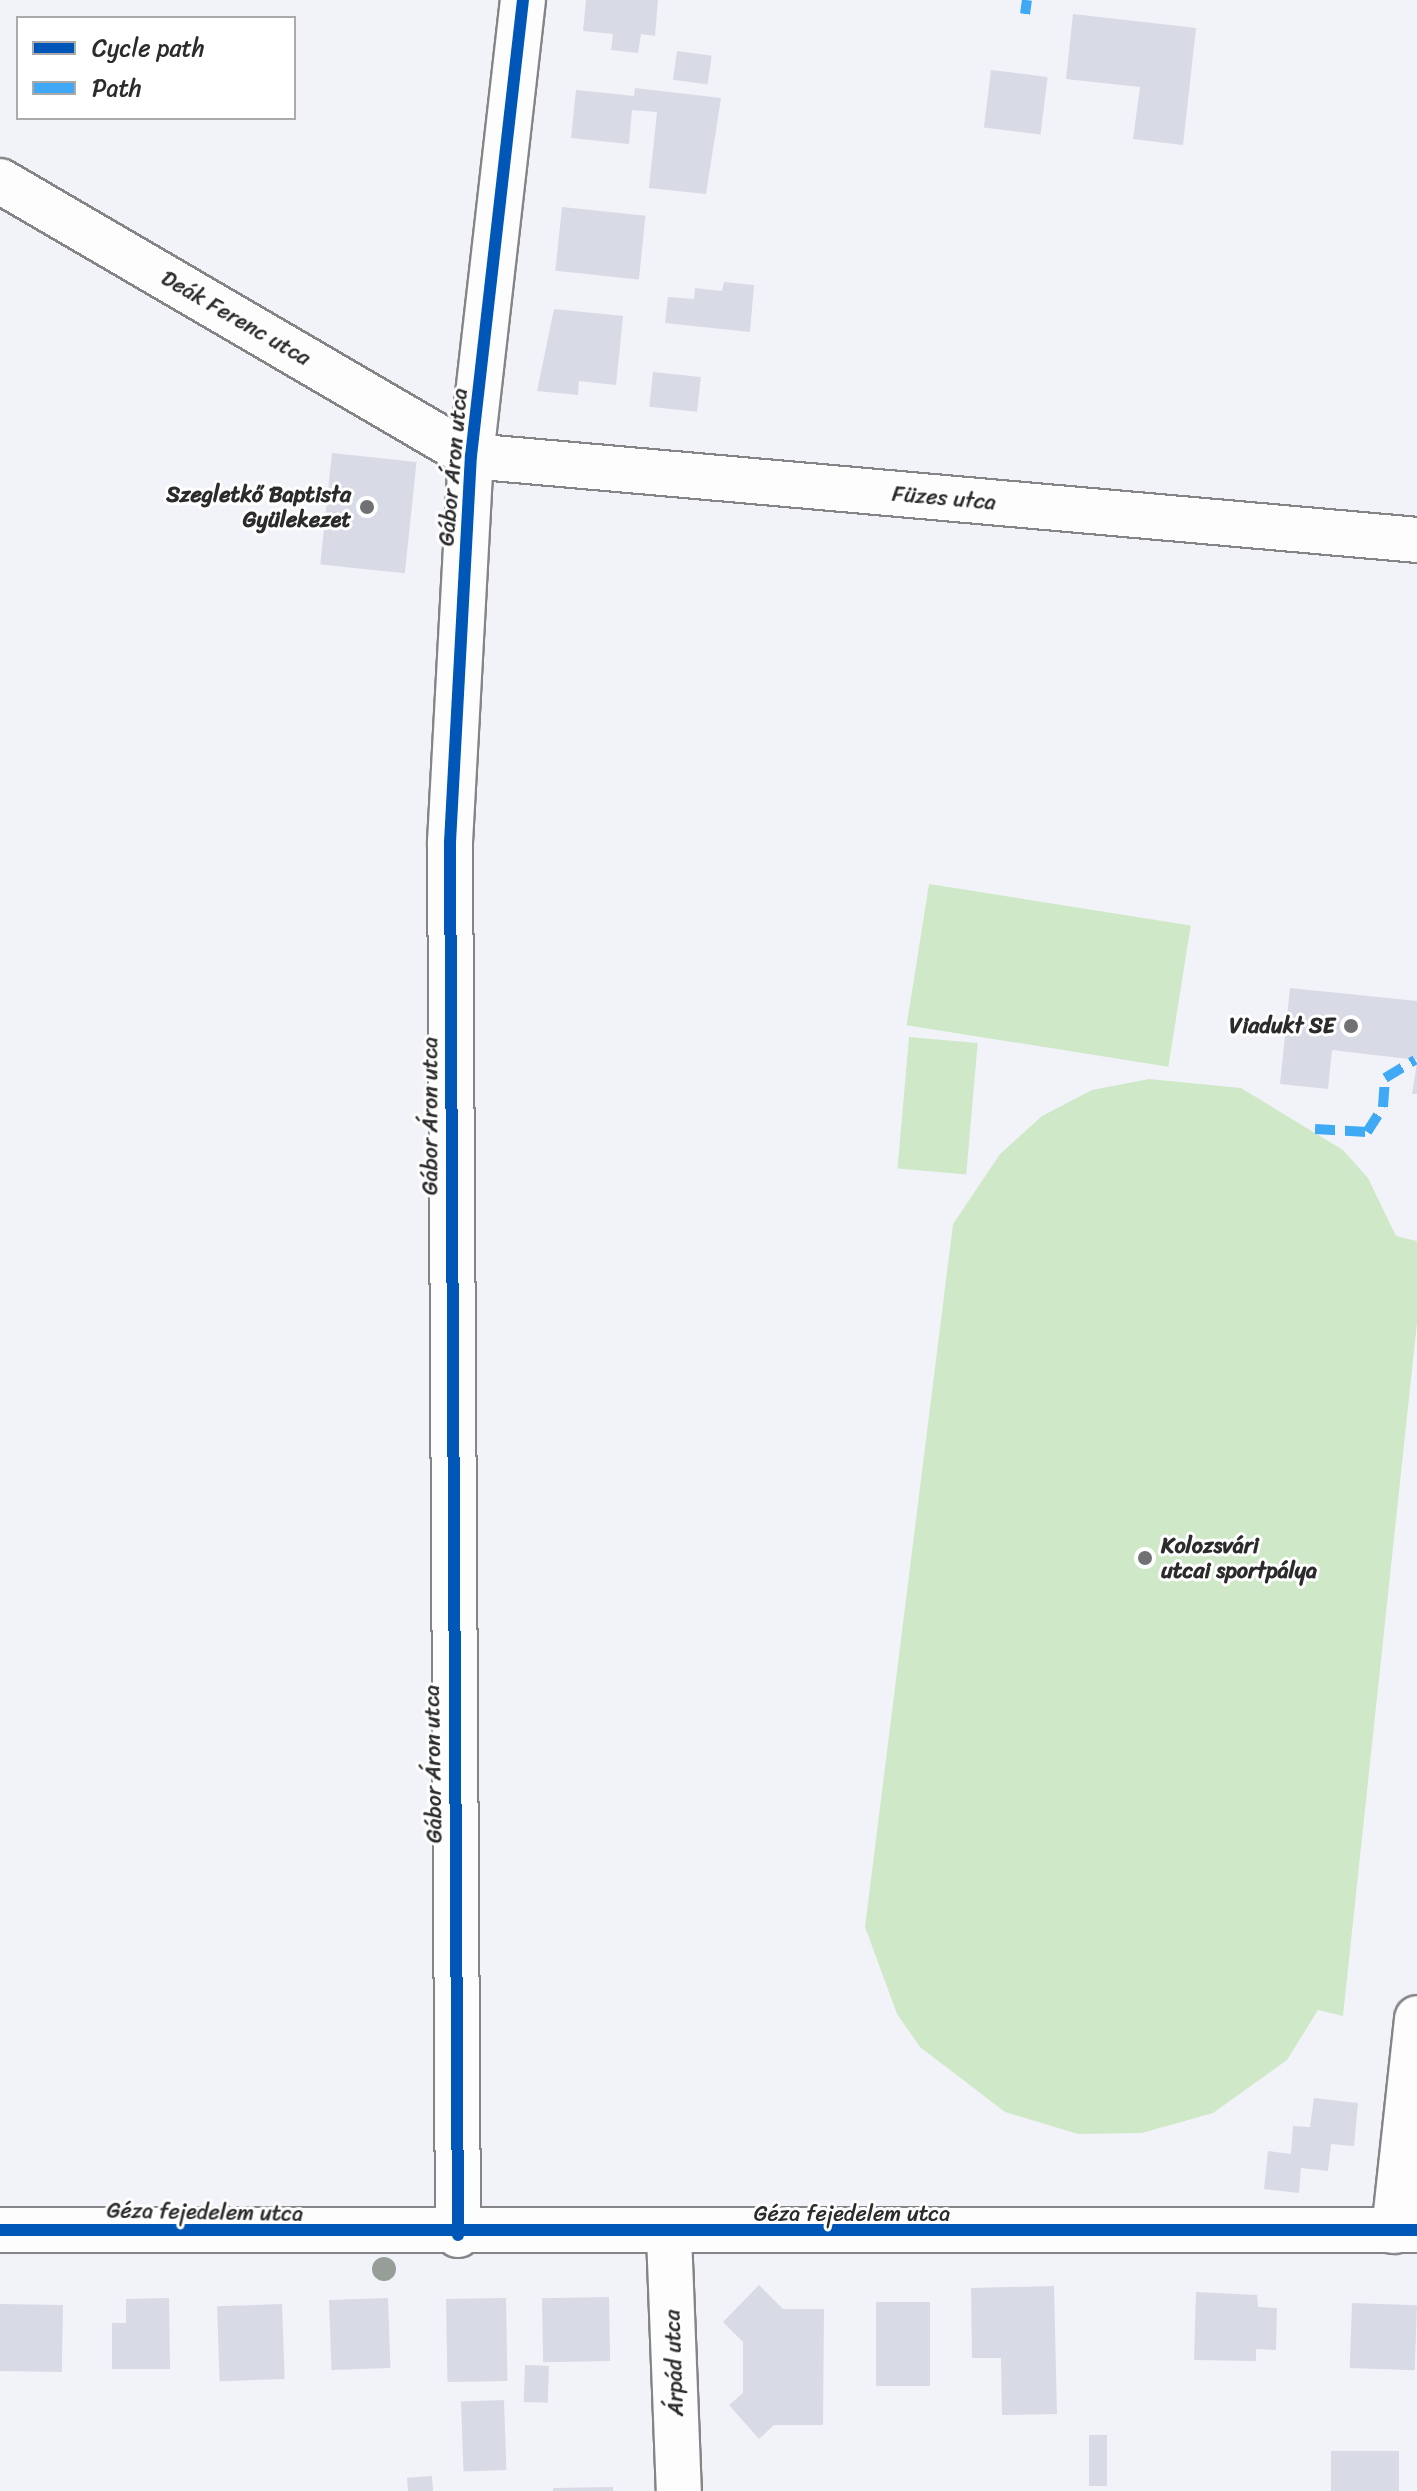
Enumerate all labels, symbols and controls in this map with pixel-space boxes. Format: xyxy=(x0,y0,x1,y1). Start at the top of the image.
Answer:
legend xyxy=(16,16,296,120)
text: Cycle path xyxy=(92,27,205,69)
text: Path xyxy=(92,67,142,109)
street label: Deák Ferenc utca xyxy=(156,264,316,372)
street label: Gábor Áron utca xyxy=(433,387,473,547)
street label: Füzes utca xyxy=(891,480,997,516)
place label: Szegletkő Baptista Gyülekezet xyxy=(167,481,351,532)
marker: Szegletkő Baptista Gyülekezet xyxy=(358,498,376,516)
place label: Viadukt SE xyxy=(1229,1013,1335,1039)
marker: Viadukt SE xyxy=(1342,1017,1360,1035)
street label: Gábor Áron utca xyxy=(417,1037,443,1195)
place label: Kolozsvári utcai sportpálya xyxy=(1161,1532,1319,1584)
marker: Kolozsvári utcai sportpálya xyxy=(1136,1549,1154,1567)
street label: Gábor Áron utca xyxy=(418,1685,448,1843)
street label: Géza fejedelem utca xyxy=(106,2197,304,2227)
street label: Géza fejedelem utca xyxy=(753,2201,951,2227)
street label: Árpád utca xyxy=(659,2309,689,2417)

